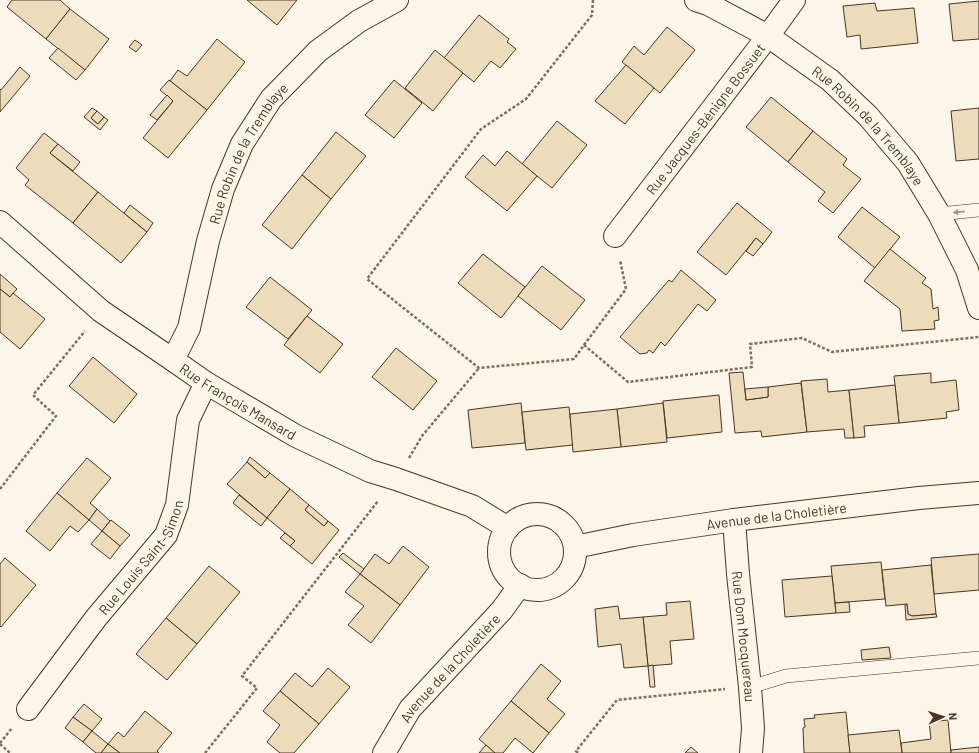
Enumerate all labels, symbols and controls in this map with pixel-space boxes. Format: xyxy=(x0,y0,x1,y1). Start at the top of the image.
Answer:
street label: Rue Jacques-Bénigne Bossuet xyxy=(642,39,768,197)
street label: Rue Robin de la Tremblaye xyxy=(809,62,928,188)
street label: Rue Robin de la Tremblaye xyxy=(205,79,291,226)
one-way arrow xyxy=(953,209,965,215)
street label: Rue François Mansard xyxy=(177,359,300,443)
street label: Avenue de la Choletière xyxy=(705,498,848,533)
street label: Rue Louis Saint-Simon xyxy=(94,499,186,618)
street label: Rue Dom Mocquereau xyxy=(729,570,760,703)
street label: Avenue de la Choletière xyxy=(396,610,503,725)
north arrow xyxy=(923,697,963,737)
text: N xyxy=(947,712,960,720)

